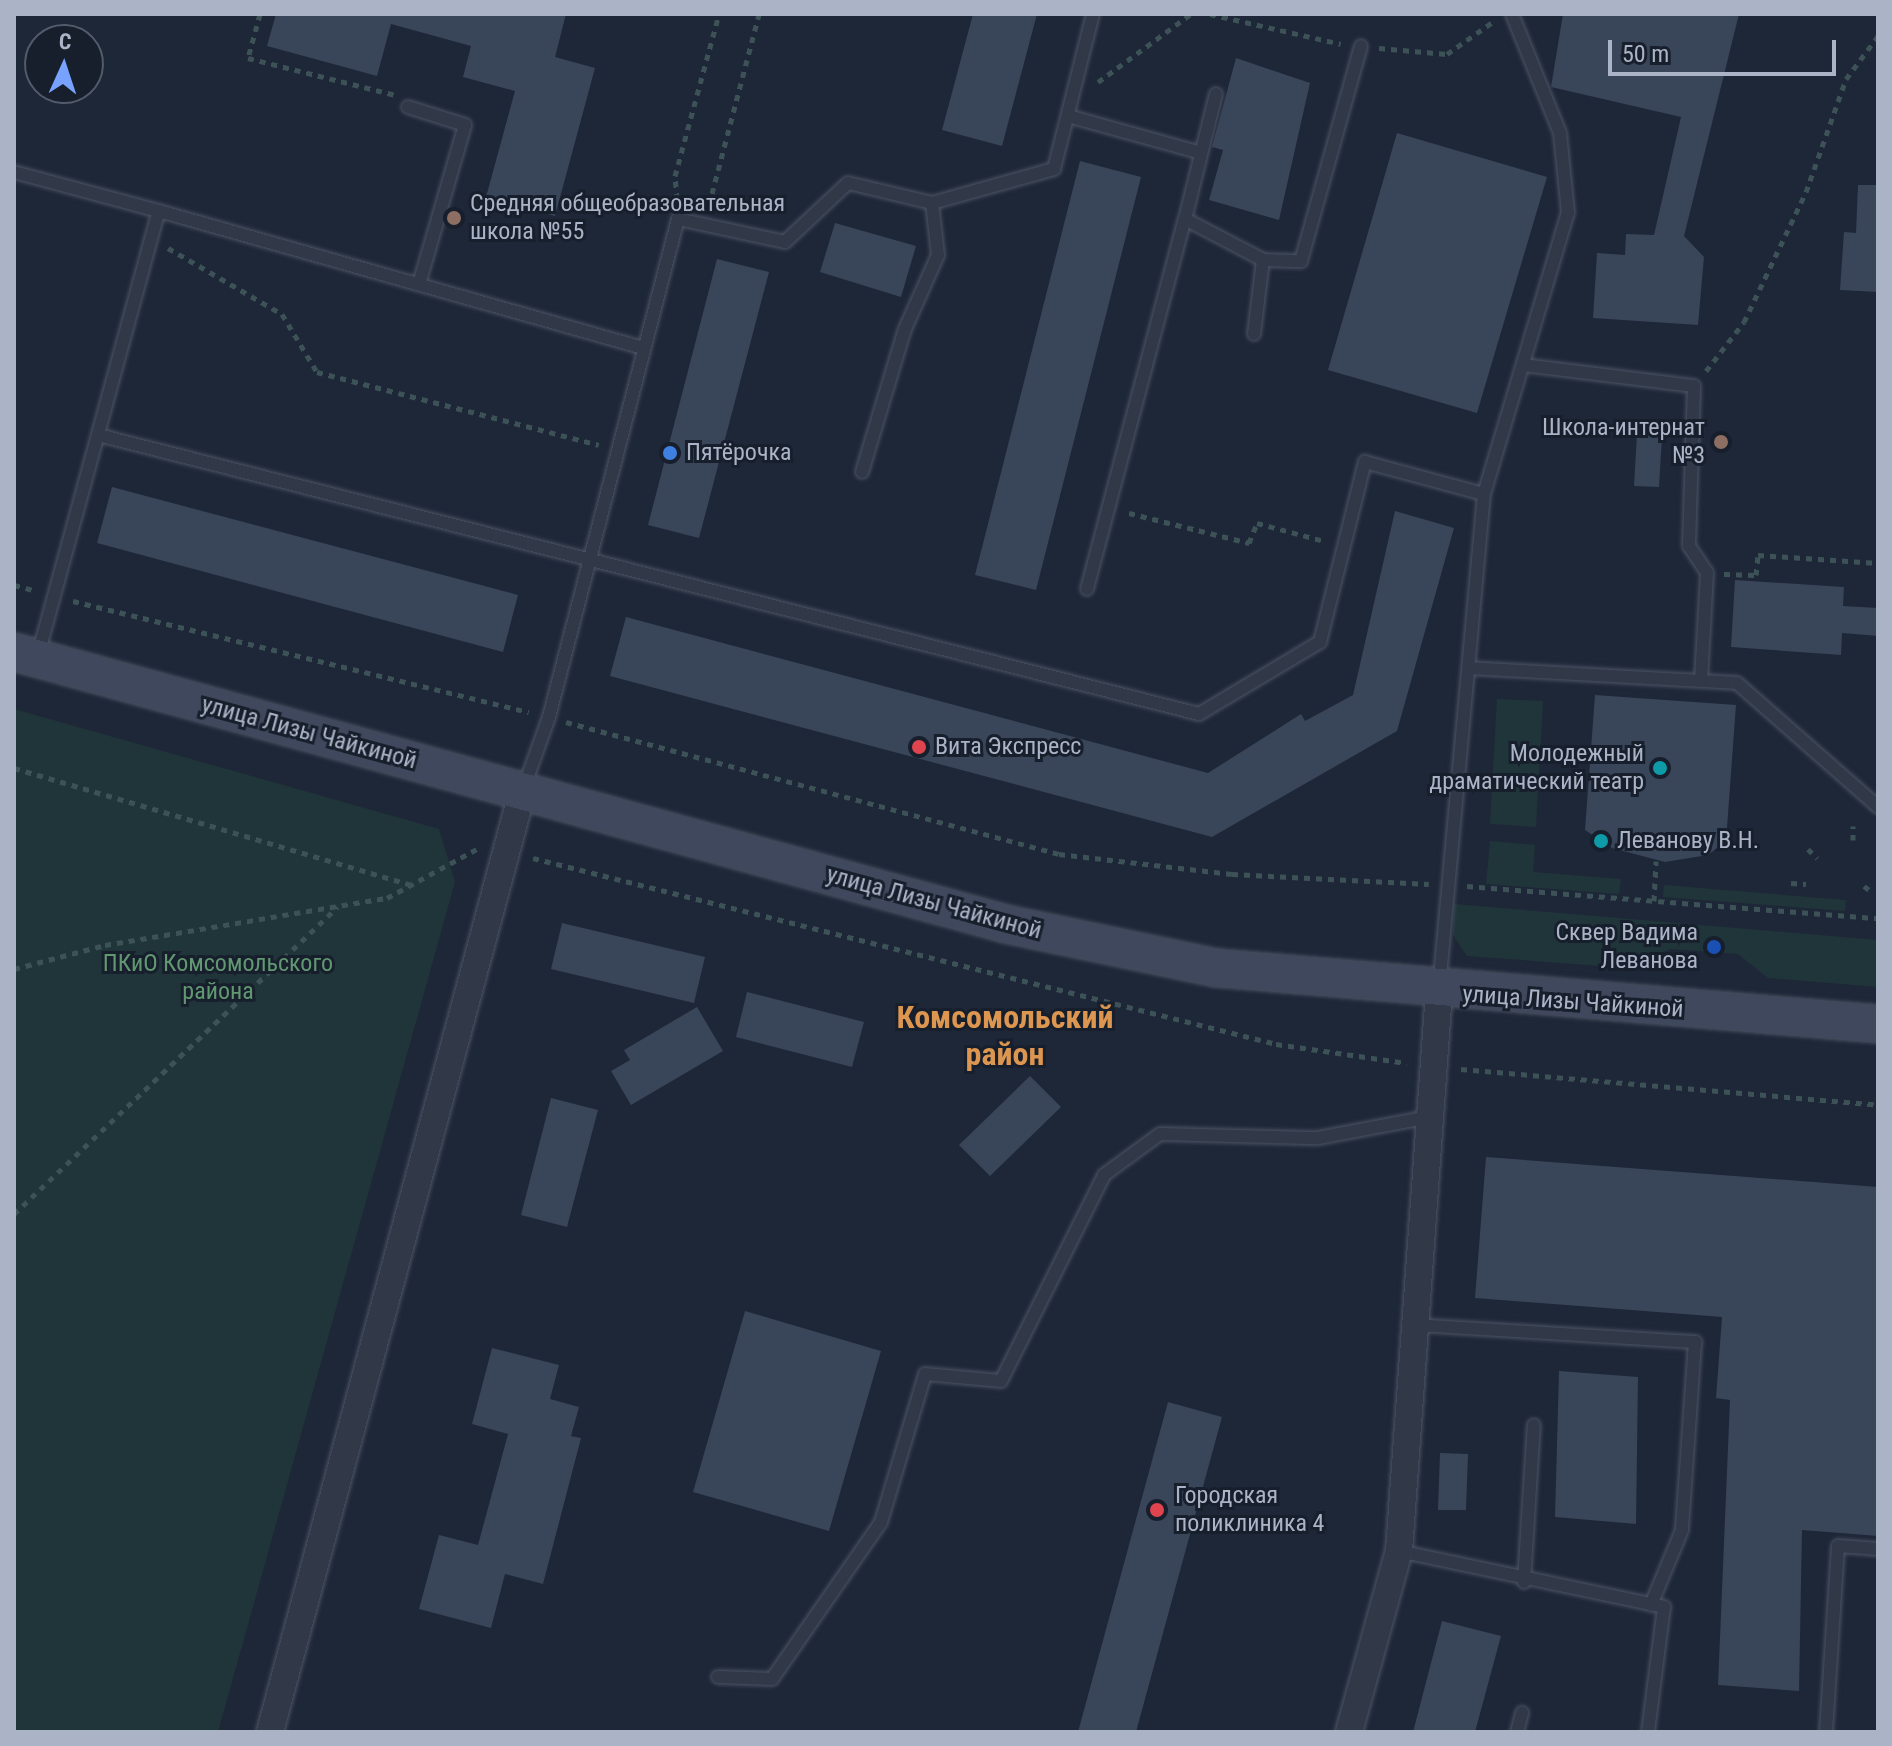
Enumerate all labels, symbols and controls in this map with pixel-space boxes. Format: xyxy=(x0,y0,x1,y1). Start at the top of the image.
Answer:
north arrow xyxy=(24,24,104,104)
scale bar xyxy=(1612,24,1840,74)
text: С xyxy=(58,29,72,54)
text: 50 m xyxy=(1622,40,1669,68)
place label: Средняя общеобразовательная школа №55 xyxy=(470,190,785,246)
marker: Средняя общеобразовательная школа №55 xyxy=(445,209,463,227)
place label: Школа-интернат №3 xyxy=(1542,414,1705,470)
marker: Школа-интернат №3 xyxy=(1712,433,1730,451)
place label: Пятёрочка xyxy=(686,439,791,467)
marker: Пятёрочка xyxy=(661,444,679,462)
street label: улица Лизы Чайкиной xyxy=(198,690,420,776)
place label: Вита Экспресс xyxy=(935,733,1081,761)
marker: Вита Экспресс xyxy=(910,738,928,756)
place label: Молодежный драматический театр xyxy=(1429,740,1644,796)
marker: Молодежный драматический театр xyxy=(1651,759,1669,777)
place label: Леванову В.Н. xyxy=(1617,827,1759,855)
marker: Леванову В.Н. xyxy=(1592,832,1610,850)
street label: улица Лизы Чайкиной xyxy=(823,860,1045,946)
place label: Сквер Вадима Леванова xyxy=(1556,919,1698,975)
marker: Сквер Вадима Леванова xyxy=(1705,938,1723,956)
park label: ПКиО Комсомольского района xyxy=(103,950,333,1006)
street label: улица Лизы Чайкиной xyxy=(1462,980,1684,1024)
district label: Комсомольский район xyxy=(897,999,1113,1074)
place label: Городская поликлиника 4 xyxy=(1175,1482,1324,1538)
marker: Городская поликлиника 4 xyxy=(1146,1499,1168,1521)

